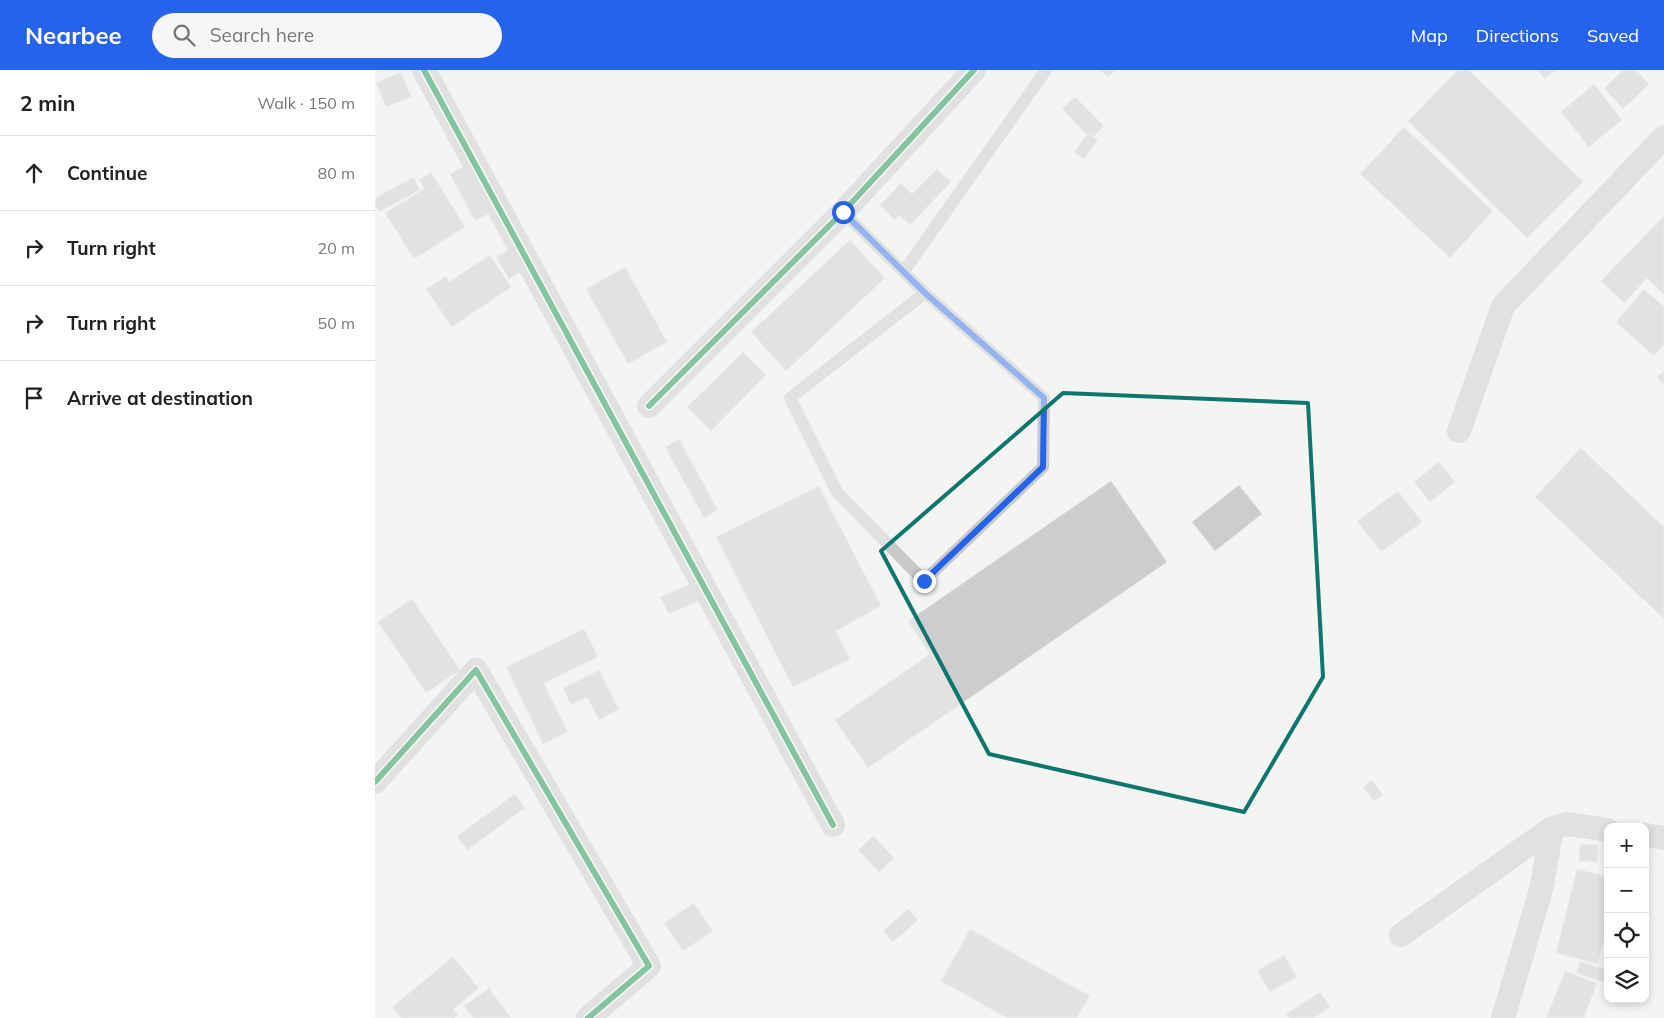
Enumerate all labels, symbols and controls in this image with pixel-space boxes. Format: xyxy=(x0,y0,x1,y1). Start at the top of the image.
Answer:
search box xyxy=(152,13,502,58)
text: Nearbee xyxy=(25,20,122,50)
icon: search xyxy=(170,21,198,49)
text: Search here xyxy=(210,23,314,47)
text: Map xyxy=(1411,24,1448,47)
text: Directions xyxy=(1476,24,1559,47)
text: Saved xyxy=(1587,24,1639,47)
text: 2 min xyxy=(20,90,75,116)
text: Walk · 150 m xyxy=(257,93,355,113)
icon: ahead xyxy=(20,159,48,187)
text: Continue xyxy=(67,161,147,185)
text: 80 m xyxy=(318,163,355,183)
route start xyxy=(832,201,855,224)
icon: right xyxy=(20,234,48,262)
text: Turn right xyxy=(67,236,156,260)
text: 20 m xyxy=(318,238,355,258)
icon: right xyxy=(20,309,48,337)
text: Turn right xyxy=(67,311,156,335)
text: 50 m xyxy=(318,313,355,333)
icon: arrive xyxy=(20,384,48,412)
text: Arrive at destination xyxy=(67,386,253,410)
route end xyxy=(913,570,936,593)
map controls xyxy=(1604,823,1649,1003)
button: + xyxy=(1604,823,1649,868)
button: − xyxy=(1604,868,1649,913)
button: locate xyxy=(1604,913,1649,958)
button: layers xyxy=(1604,958,1649,1003)

